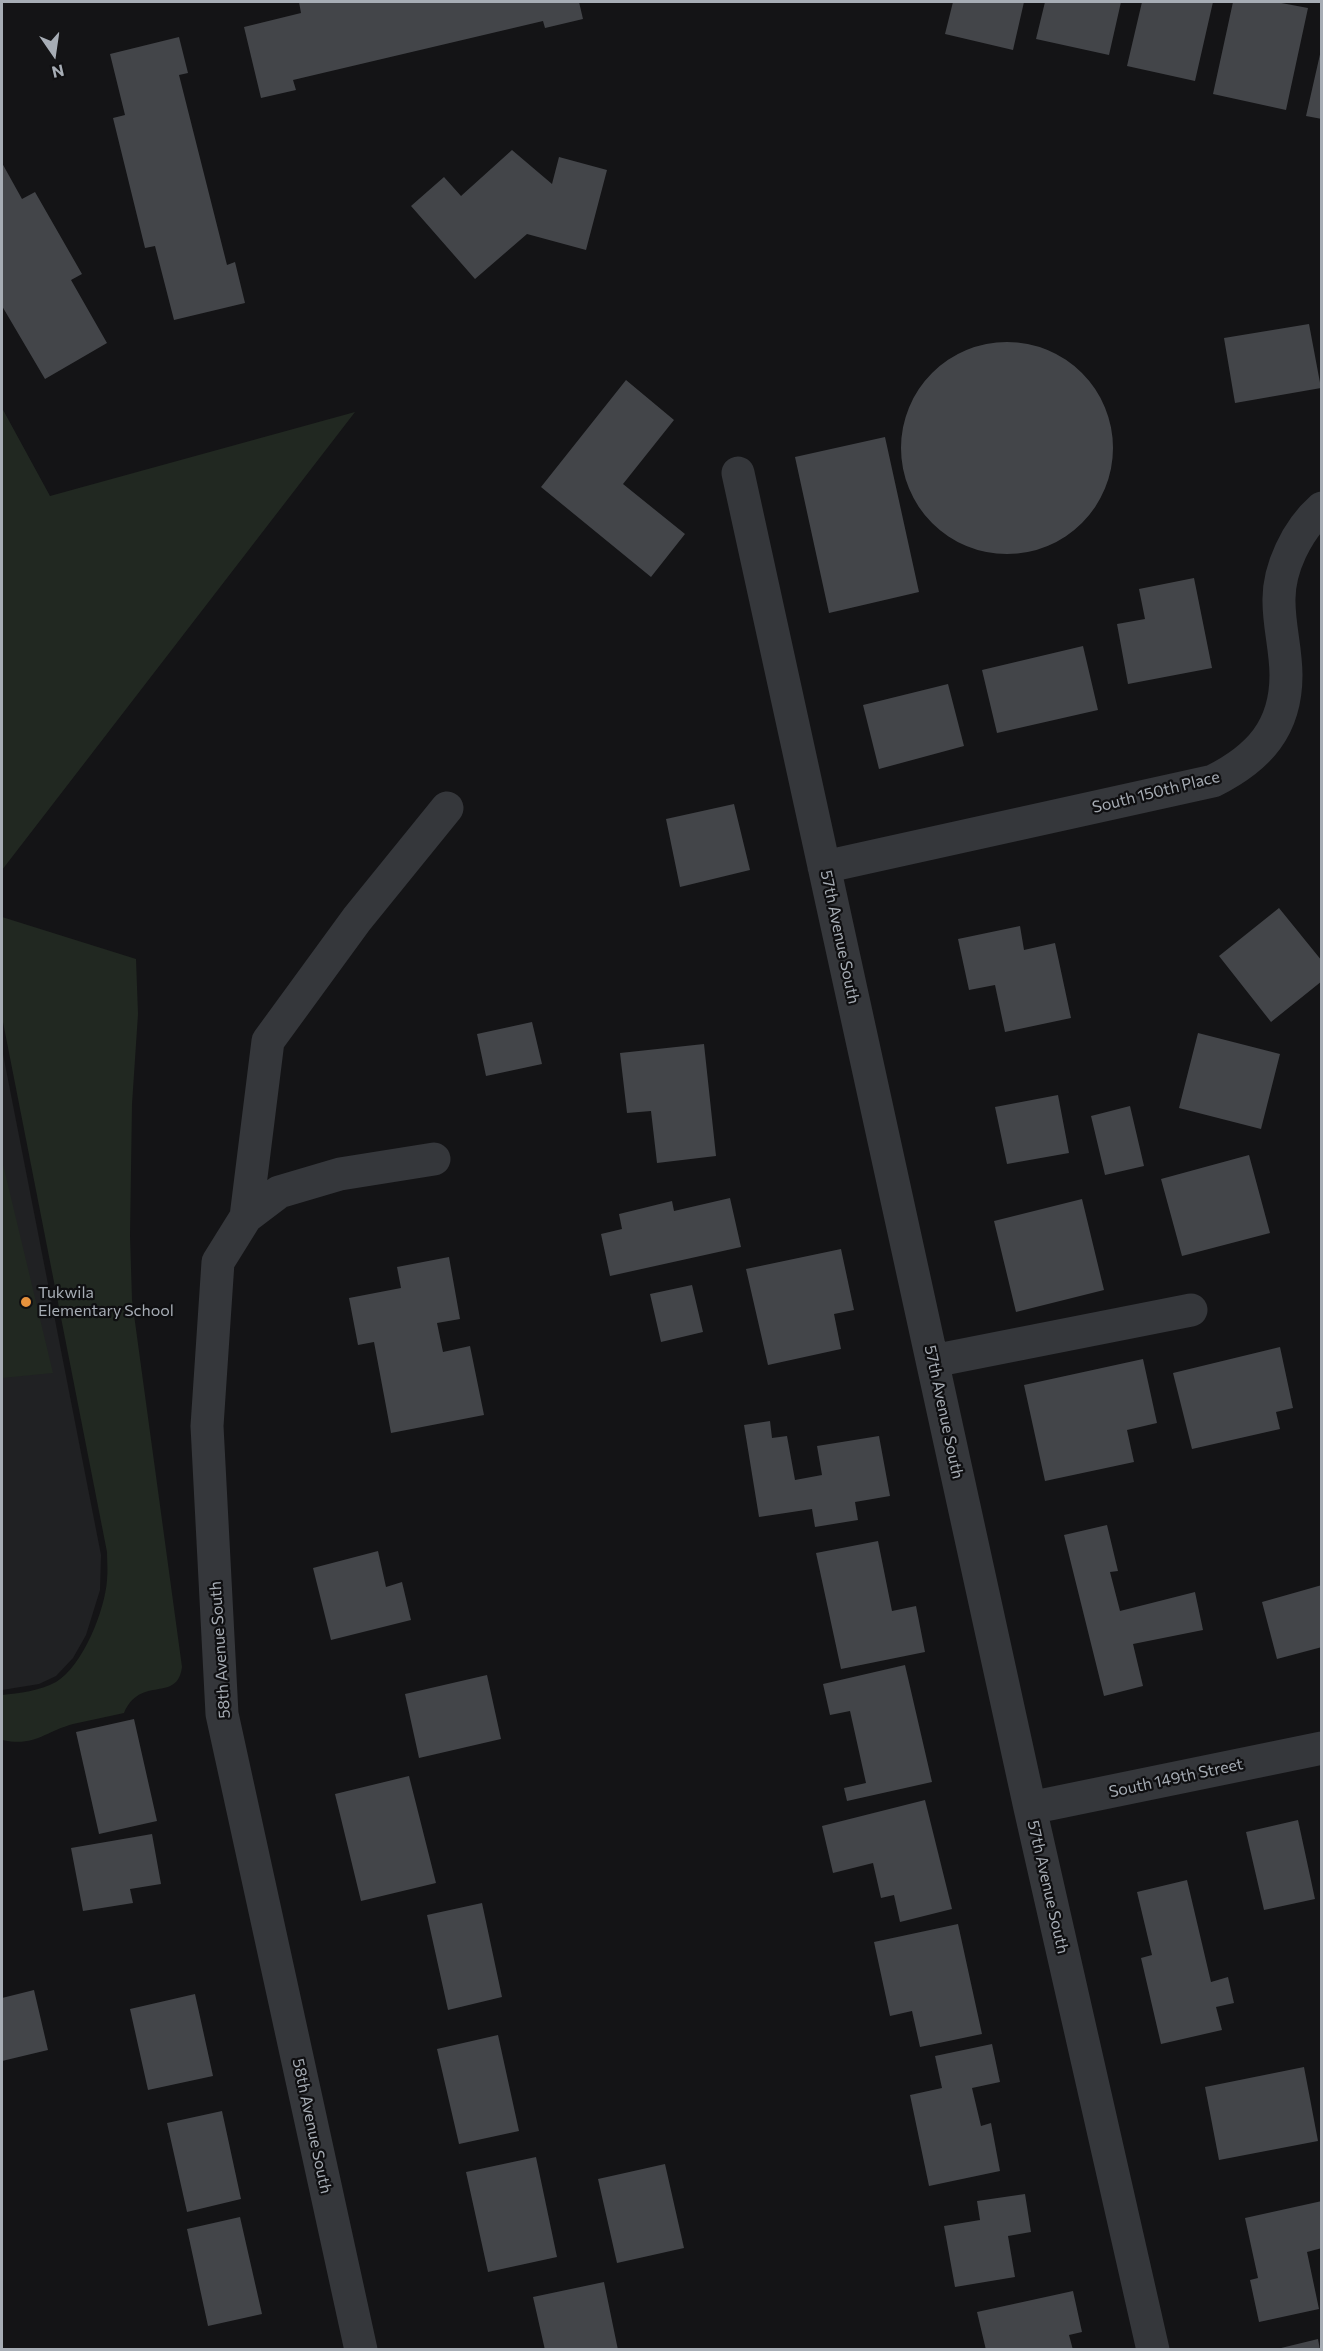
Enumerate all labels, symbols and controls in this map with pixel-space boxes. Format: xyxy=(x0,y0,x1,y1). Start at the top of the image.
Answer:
north arrow xyxy=(24,24,84,84)
text: N xyxy=(50,61,66,83)
street label: South 150th Place xyxy=(1090,767,1222,817)
street label: 57th Avenue South xyxy=(816,868,864,1006)
place label: Tukwila Elementary School xyxy=(38,1283,174,1321)
marker: Tukwila Elementary School xyxy=(19,1295,33,1309)
street label: 57th Avenue South xyxy=(920,1343,968,1481)
street label: 58th Avenue South xyxy=(206,1581,234,1719)
street label: South 149th Street xyxy=(1107,1754,1245,1802)
street label: 57th Avenue South xyxy=(1023,1818,1073,1956)
street label: 58th Avenue South xyxy=(288,2057,336,2195)

